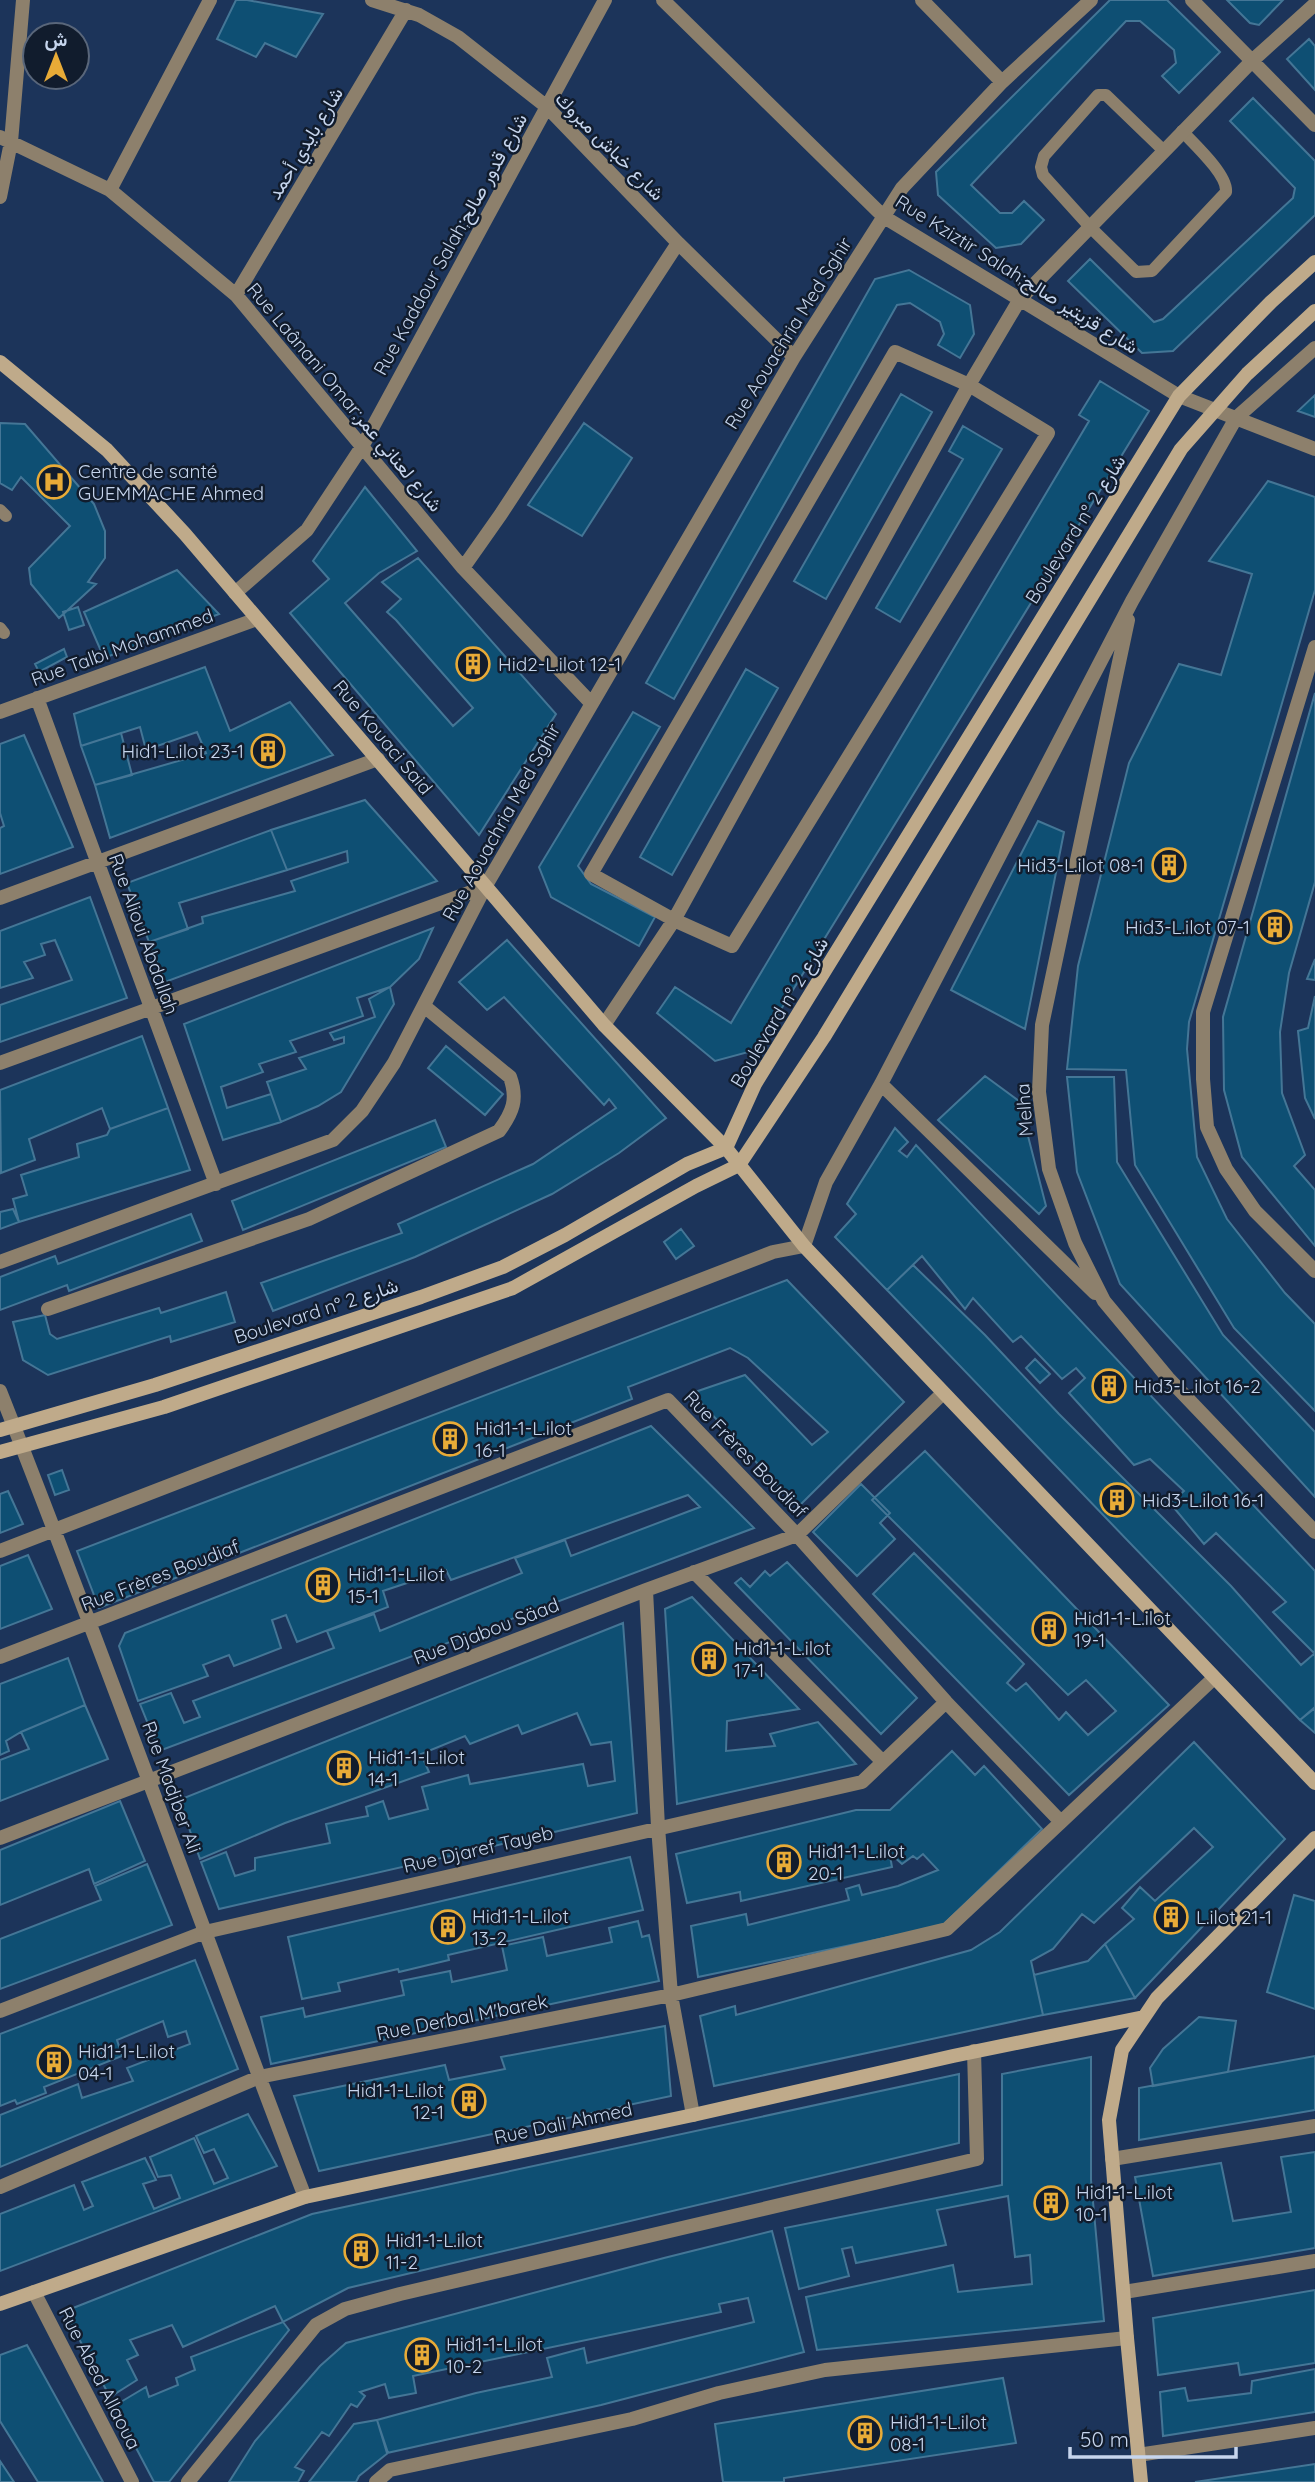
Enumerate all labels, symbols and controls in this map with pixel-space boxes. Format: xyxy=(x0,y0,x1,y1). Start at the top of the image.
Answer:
north arrow xyxy=(21,21,91,91)
text: ش xyxy=(45,27,68,51)
street label: شارع بايدي أحمد xyxy=(262,82,351,206)
street label: شارع خباش مبروك xyxy=(550,86,670,206)
street label: Rue Kaddour Salah;شارع قدور صالح xyxy=(368,109,534,380)
street label: Rue Kziztir Salah;شارع قزيتير صالح xyxy=(890,189,1143,361)
street label: Rue Aouachria Med Sghir xyxy=(719,232,857,433)
street label: Rue Laânani Omar;شارع لعناني عمر xyxy=(239,277,448,519)
street label: Boulevard n° شارع 2 xyxy=(1020,450,1131,608)
place label: Centre de santé GUEMMACHE Ahmed xyxy=(78,459,264,505)
hospital icon: Centre de santé GUEMMACHE Ahmed xyxy=(35,463,73,501)
street label: Rue Talbi Mohammed xyxy=(28,603,216,691)
building icon: Hid2-L.ilot 12-1 xyxy=(454,645,492,683)
place label: Hid2-L.ilot 12-1 xyxy=(498,652,621,676)
street label: Rue Kouaci Said xyxy=(328,675,438,799)
street label: Rue Aouachria Med Sghir xyxy=(437,719,566,925)
building icon: Hid1-L.ilot 23-1 xyxy=(249,732,287,770)
place label: Hid1-L.ilot 23-1 xyxy=(121,739,244,763)
building icon: Hid3-L.ilot 08-1 xyxy=(1150,846,1188,884)
street label: Rue Alioui Abdallah xyxy=(104,850,184,1018)
place label: Hid3-L.ilot 08-1 xyxy=(1017,853,1144,877)
building icon: Hid3-L.ilot 07-1 xyxy=(1256,908,1294,946)
place label: Hid3-L.ilot 07-1 xyxy=(1125,915,1250,939)
street label: Boulevard n° شارع 2 xyxy=(725,933,834,1092)
street label: Melha xyxy=(1010,1083,1038,1137)
street label: Boulevard n° شارع 2 xyxy=(231,1273,401,1350)
building icon: Hid3-L.ilot 16-2 xyxy=(1090,1367,1128,1405)
place label: Hid3-L.ilot 16-2 xyxy=(1134,1374,1261,1398)
street label: Rue Frères Boudiaf xyxy=(679,1385,813,1523)
place label: Hid1-1-L.ilot 16-1 xyxy=(475,1416,572,1462)
building icon: Hid1-1-L.ilot 16-1 xyxy=(431,1420,469,1458)
building icon: Hid3-L.ilot 16-1 xyxy=(1098,1481,1136,1519)
place label: Hid3-L.ilot 16-1 xyxy=(1142,1488,1264,1512)
street label: Rue Frères Boudiaf xyxy=(77,1534,243,1616)
place label: Hid1-1-L.ilot 15-1 xyxy=(348,1562,445,1608)
building icon: Hid1-1-L.ilot 15-1 xyxy=(304,1566,342,1604)
street label: Rue Djabou Säad xyxy=(410,1592,562,1670)
place label: Hid1-1-L.ilot 19-1 xyxy=(1074,1606,1171,1652)
building icon: Hid1-1-L.ilot 19-1 xyxy=(1030,1610,1068,1648)
place label: Hid1-1-L.ilot 17-1 xyxy=(734,1636,831,1682)
building icon: Hid1-1-L.ilot 17-1 xyxy=(690,1640,728,1678)
street label: Rue Madjber Ali xyxy=(137,1718,207,1856)
place label: Hid1-1-L.ilot 14-1 xyxy=(368,1745,465,1791)
building icon: Hid1-1-L.ilot 14-1 xyxy=(325,1749,363,1787)
street label: Rue Djaref Tayeb xyxy=(401,1820,555,1878)
place label: Hid1-1-L.ilot 20-1 xyxy=(808,1839,905,1885)
building icon: Hid1-1-L.ilot 20-1 xyxy=(765,1843,803,1881)
building icon: L.ilot 21-1 xyxy=(1152,1898,1190,1936)
place label: Hid1-1-L.ilot 13-2 xyxy=(472,1904,569,1950)
place label: L.ilot 21-1 xyxy=(1196,1905,1272,1929)
building icon: Hid1-1-L.ilot 13-2 xyxy=(429,1908,467,1946)
street label: Rue Derbal M'barek xyxy=(374,1989,550,2045)
place label: Hid1-1-L.ilot 04-1 xyxy=(78,2039,175,2085)
building icon: Hid1-1-L.ilot 04-1 xyxy=(35,2043,73,2081)
place label: Hid1-1-L.ilot 12-1 xyxy=(347,2078,444,2124)
building icon: Hid1-1-L.ilot 12-1 xyxy=(450,2082,488,2120)
street label: Rue Dali Ahmed xyxy=(492,2097,634,2149)
place label: Hid1-1-L.ilot 10-1 xyxy=(1076,2180,1173,2226)
building icon: Hid1-1-L.ilot 10-1 xyxy=(1032,2184,1070,2222)
place label: Hid1-1-L.ilot 11-2 xyxy=(386,2228,483,2274)
building icon: Hid1-1-L.ilot 11-2 xyxy=(342,2232,380,2270)
street label: Rue Abed Allaoua xyxy=(54,2303,146,2453)
place label: Hid1-1-L.ilot 10-2 xyxy=(446,2332,543,2378)
building icon: Hid1-1-L.ilot 10-2 xyxy=(403,2336,441,2374)
place label: Hid1-1-L.ilot 08-1 xyxy=(890,2410,987,2456)
building icon: Hid1-1-L.ilot 08-1 xyxy=(846,2414,884,2452)
scale bar xyxy=(1070,2416,1236,2460)
text: 50 m xyxy=(1080,2426,1129,2452)

